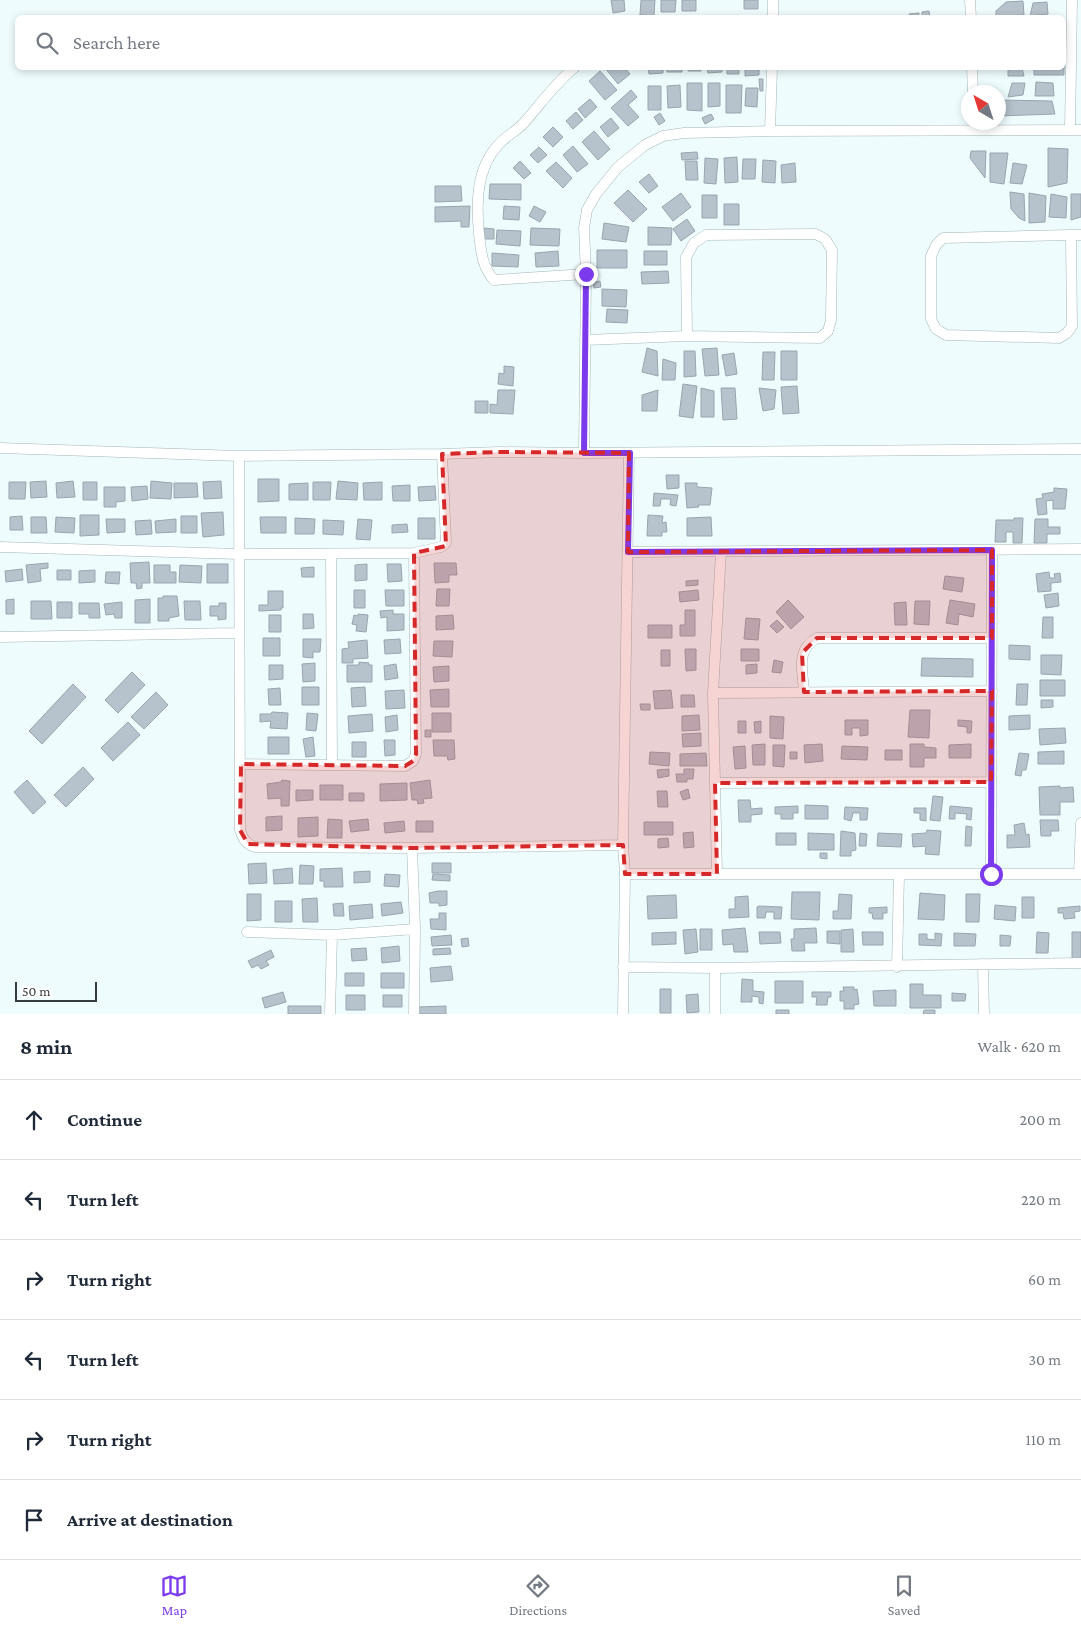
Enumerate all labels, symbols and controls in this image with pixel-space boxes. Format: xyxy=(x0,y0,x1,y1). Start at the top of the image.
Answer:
search box xyxy=(15,15,1066,70)
icon: search xyxy=(33,29,61,57)
text: Search here xyxy=(73,32,160,53)
north arrow xyxy=(961,85,1006,130)
route end xyxy=(575,263,598,286)
route start xyxy=(980,863,1003,886)
scale bar xyxy=(15,979,98,1002)
text: 50 m xyxy=(22,983,50,999)
text: 8 min xyxy=(20,1035,72,1059)
text: Walk · 620 m xyxy=(978,1038,1061,1055)
icon: ahead xyxy=(20,1106,48,1134)
text: Continue xyxy=(67,1109,142,1130)
text: 200 m xyxy=(1019,1111,1061,1128)
icon: left xyxy=(20,1186,48,1214)
text: Turn left xyxy=(67,1189,139,1210)
text: 220 m xyxy=(1021,1191,1061,1208)
icon: right xyxy=(20,1266,48,1294)
text: Turn right xyxy=(67,1269,152,1290)
text: 60 m xyxy=(1028,1271,1061,1288)
icon: left xyxy=(20,1346,48,1374)
text: Turn left xyxy=(67,1349,139,1370)
text: 30 m xyxy=(1029,1351,1061,1368)
icon: right xyxy=(20,1426,48,1454)
text: Turn right xyxy=(67,1429,152,1450)
text: 110 m xyxy=(1025,1431,1061,1448)
icon: arrive xyxy=(20,1506,48,1534)
text: Arrive at destination xyxy=(67,1509,233,1530)
tab: Map xyxy=(160,1572,188,1618)
tab: Directions xyxy=(509,1572,567,1618)
tab: Saved xyxy=(888,1572,921,1618)

